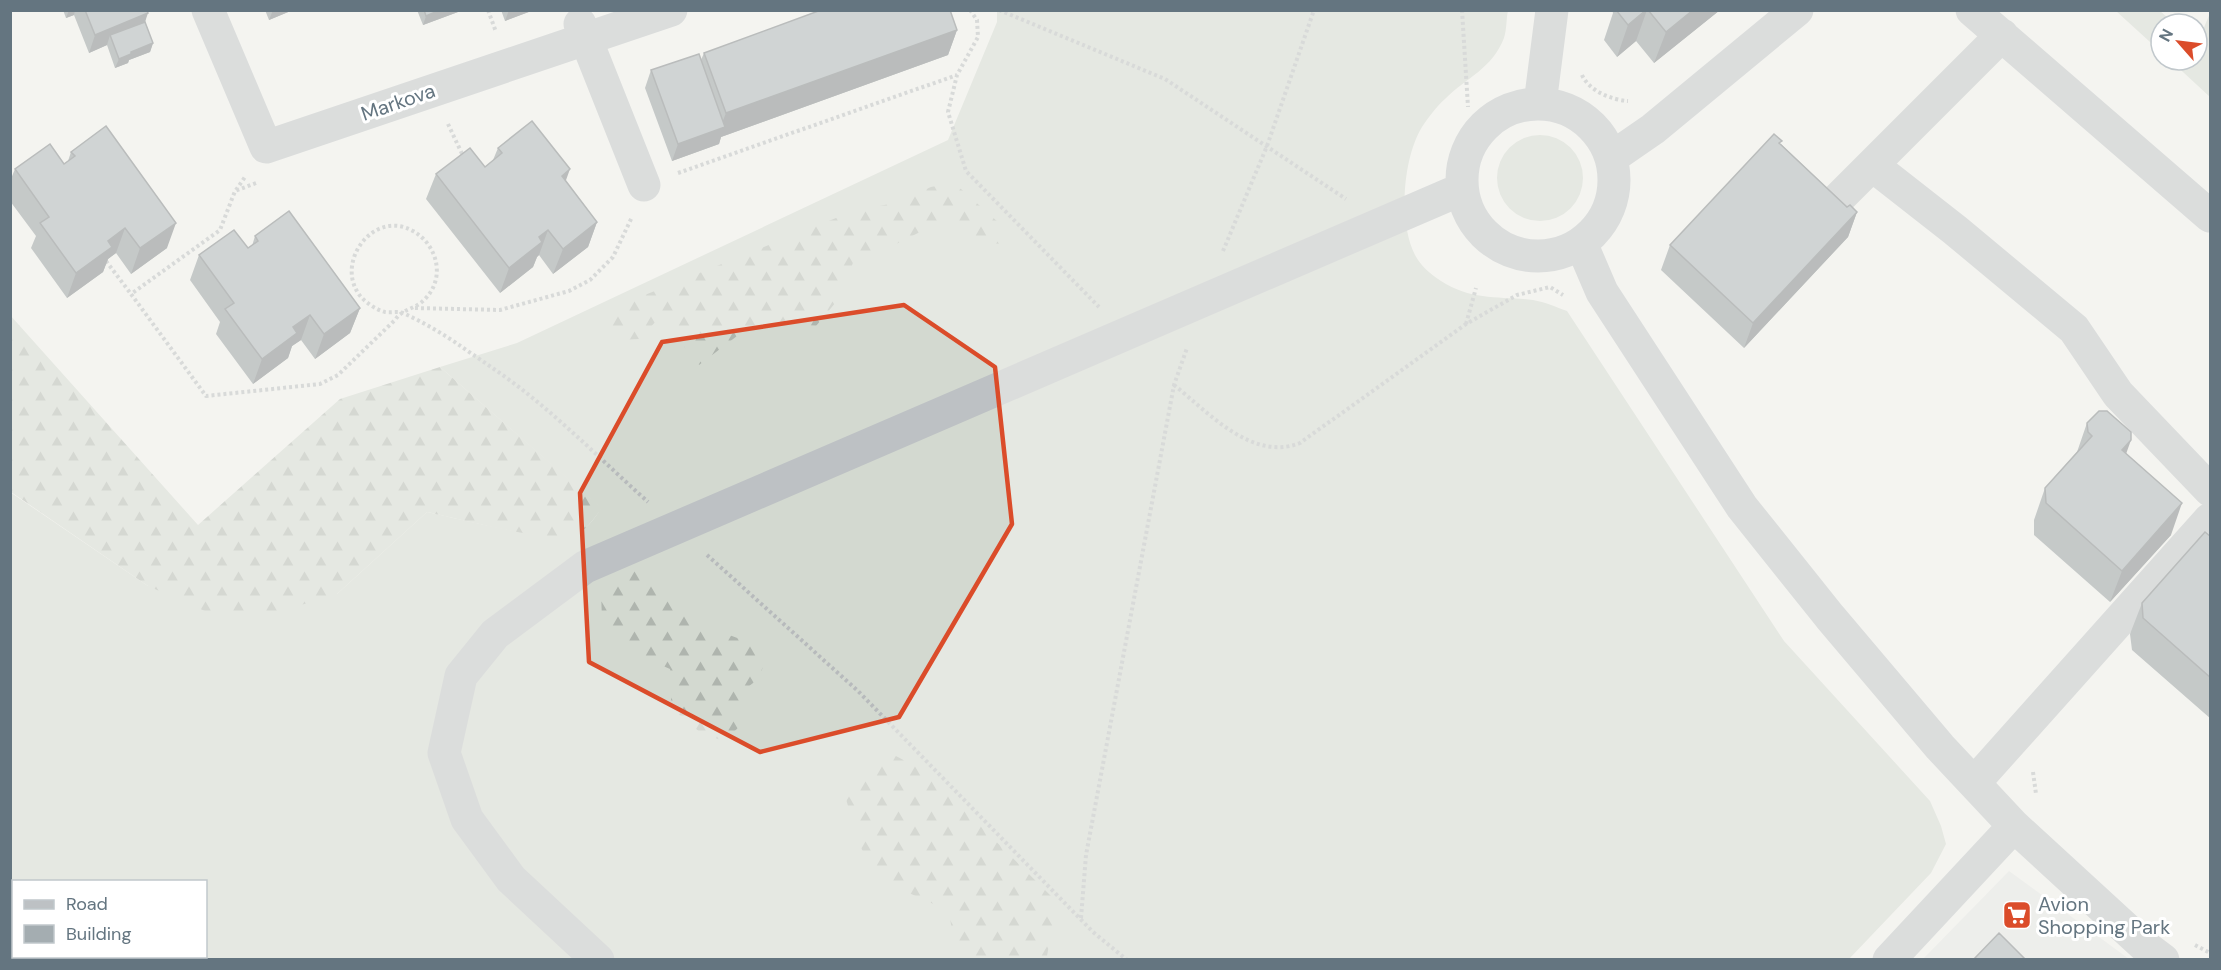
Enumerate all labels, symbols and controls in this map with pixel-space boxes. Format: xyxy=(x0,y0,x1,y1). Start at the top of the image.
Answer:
north arrow xyxy=(2149,12,2209,72)
text: N xyxy=(2154,25,2178,45)
street label: Markova xyxy=(357,77,439,127)
legend xyxy=(12,880,207,958)
place label: Avion Shopping Park xyxy=(2038,891,2170,940)
text: Road xyxy=(66,892,108,916)
supermarket icon: Avion Shopping Park xyxy=(2001,899,2033,931)
text: Building xyxy=(66,922,131,946)

